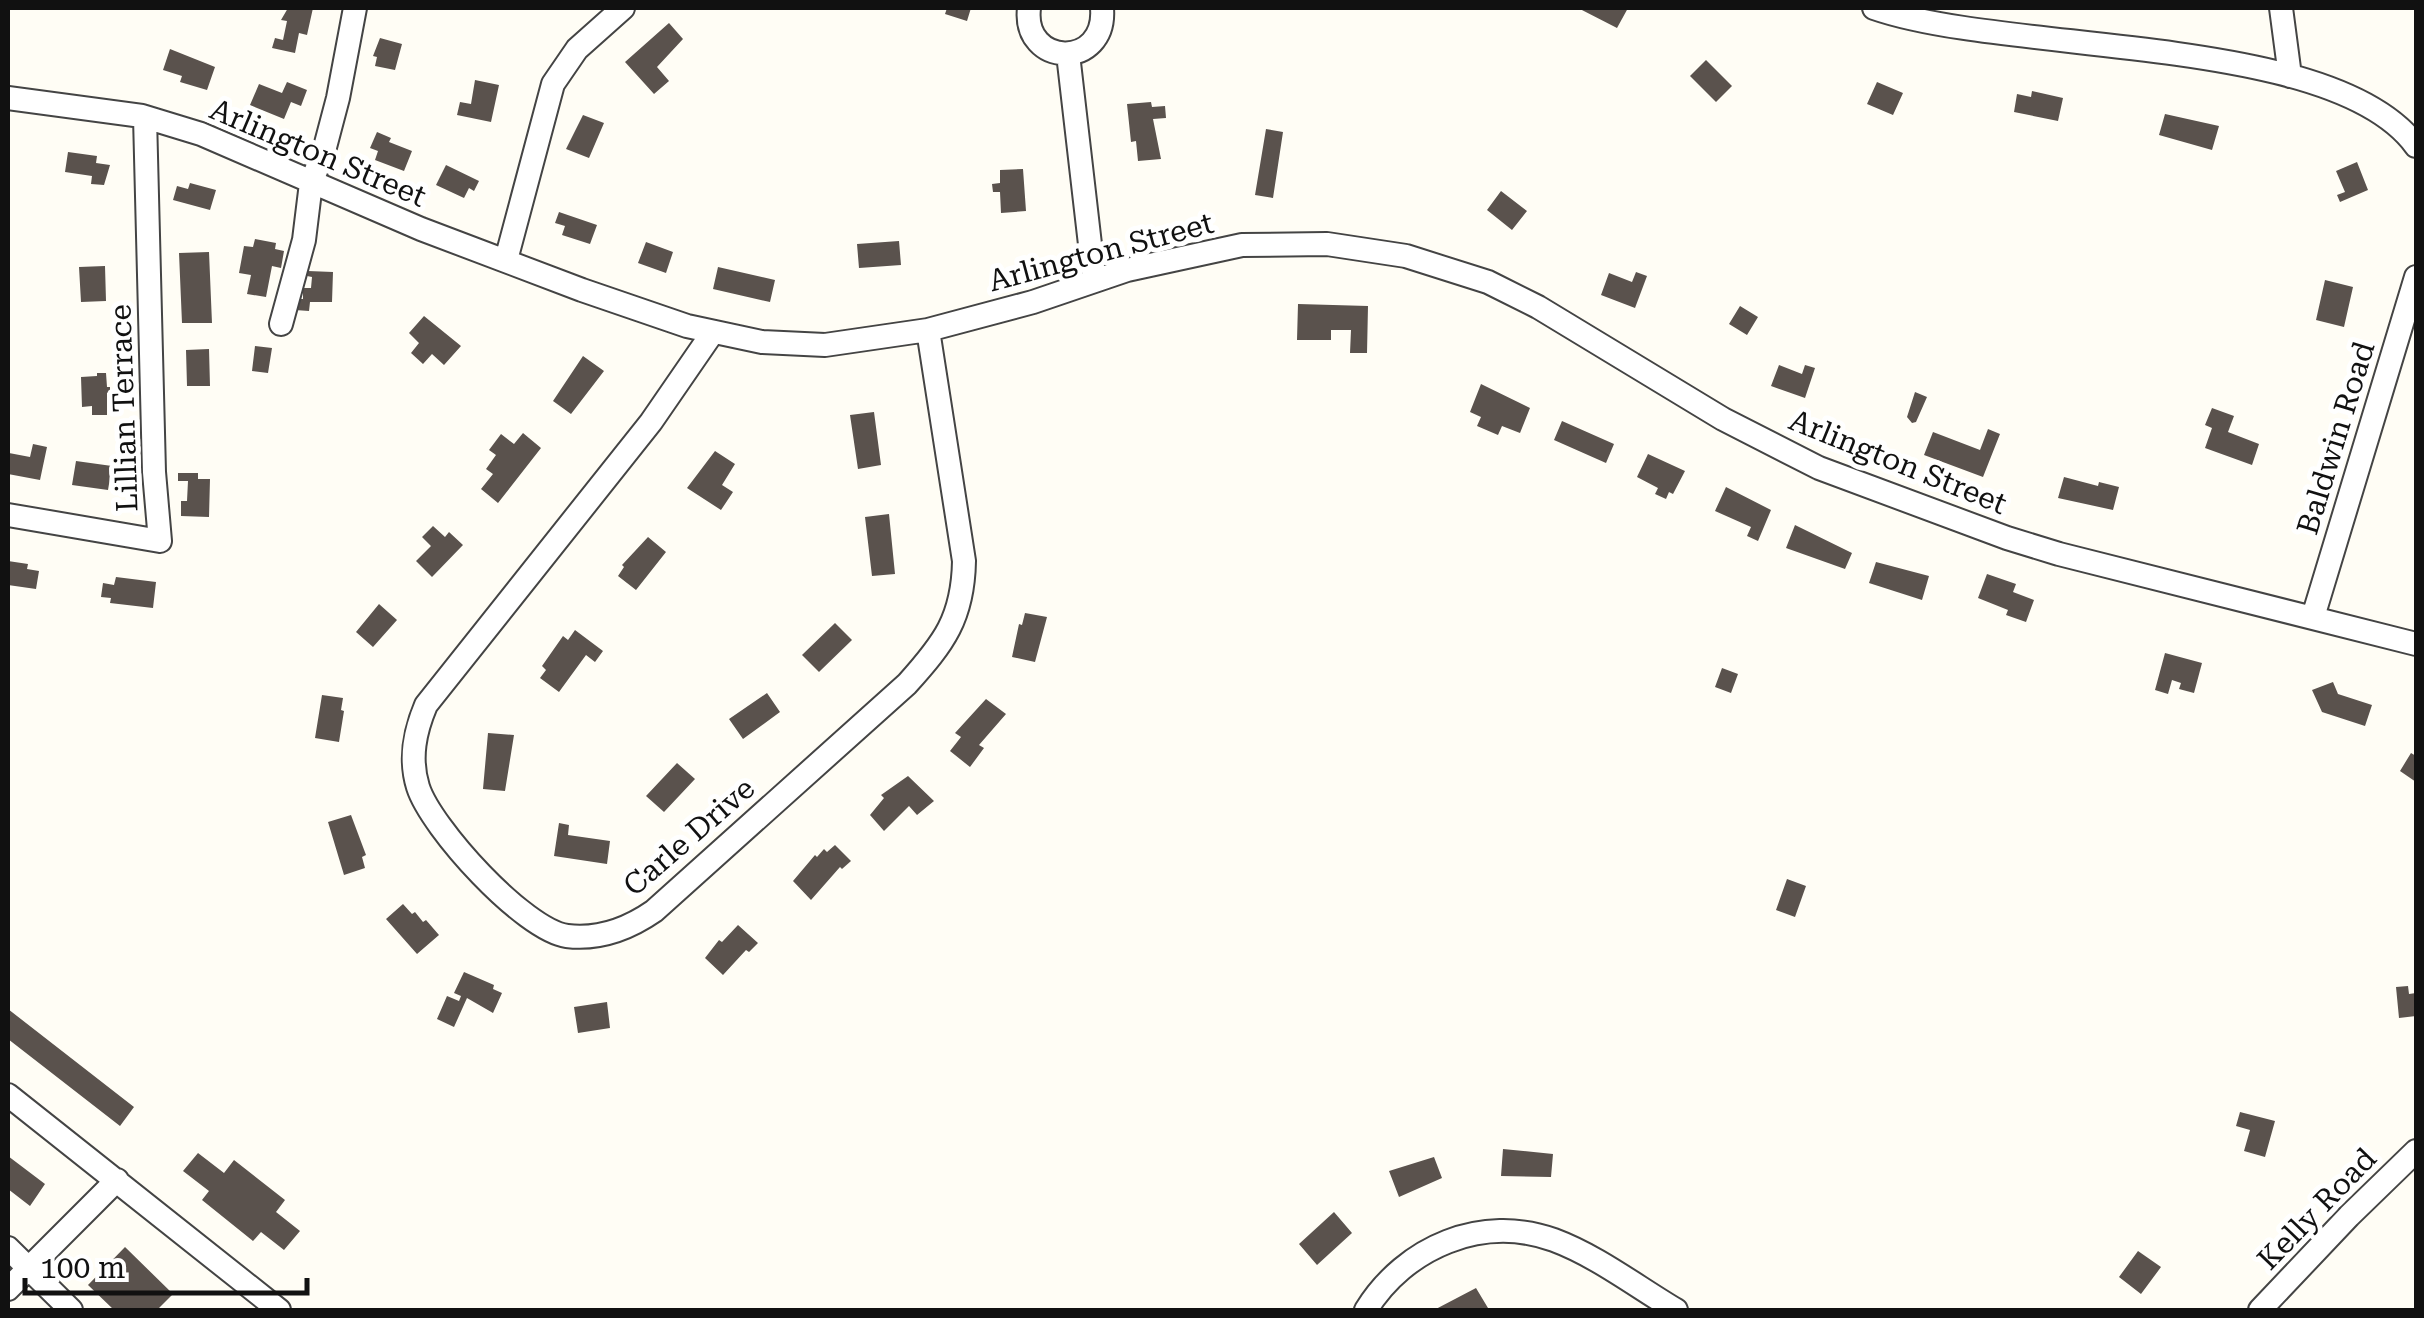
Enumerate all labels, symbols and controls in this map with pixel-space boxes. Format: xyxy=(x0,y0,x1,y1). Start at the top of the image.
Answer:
street label: Arlington Street xyxy=(205,91,431,214)
street label: Arlington Street xyxy=(985,205,1217,298)
street label: Lillian Terrace xyxy=(102,304,145,512)
street label: Baldwin Road xyxy=(2290,337,2381,538)
street label: Arlington Street xyxy=(1784,402,2012,521)
street label: Carle Drive xyxy=(616,770,761,903)
street label: Kelly Road xyxy=(2250,1141,2383,1277)
scale bar xyxy=(25,1233,308,1295)
text: 100 m xyxy=(40,1250,125,1285)

